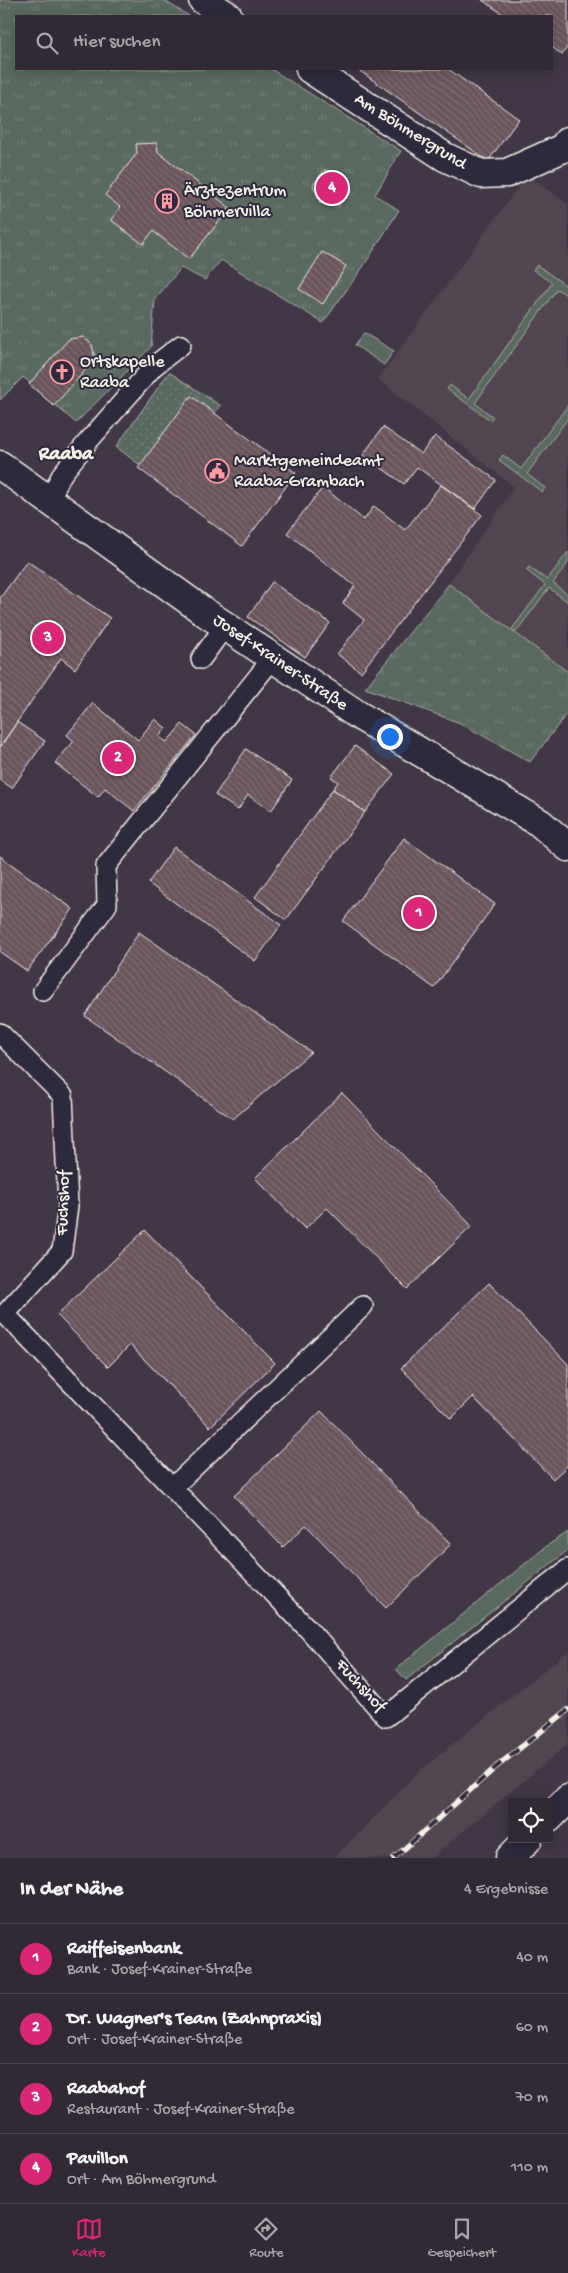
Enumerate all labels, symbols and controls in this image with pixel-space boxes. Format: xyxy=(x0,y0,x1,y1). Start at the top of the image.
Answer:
search box xyxy=(15,15,553,70)
icon: search xyxy=(33,29,61,57)
text: Hier suchen xyxy=(73,31,160,54)
street label: Am Böhmergrund xyxy=(350,89,471,176)
pin: 4 xyxy=(316,169,348,207)
place label: Ärztezentrum Böhmervilla xyxy=(183,181,287,223)
building icon: Ärztezentrum Böhmervilla xyxy=(154,188,180,214)
place label: Ortskapelle Raaba xyxy=(80,352,165,394)
church icon: Ortskapelle Raaba xyxy=(49,359,75,385)
district label: Raaba xyxy=(38,444,94,467)
place label: Marktgemeindeamt Raaba-Grambach xyxy=(234,451,384,493)
public building icon: Marktgemeindeamt Raaba-Grambach xyxy=(204,458,230,484)
street label: Josef-Krainer-Straße xyxy=(209,610,352,716)
pin: 3 xyxy=(32,619,64,657)
your location xyxy=(377,724,403,750)
pin: 2 xyxy=(102,739,134,777)
pin: 1 xyxy=(403,894,435,932)
street label: Fuchshof xyxy=(52,1169,76,1237)
street label: Fuchshof xyxy=(330,1654,391,1718)
map controls xyxy=(508,1798,553,1843)
button: locate xyxy=(508,1798,553,1843)
text: In der Nähe xyxy=(20,1878,123,1903)
text: 4 Ergebnisse xyxy=(464,1881,548,1900)
text: Raiffeisenbank xyxy=(67,1938,181,1961)
text: 1 xyxy=(33,1949,39,1968)
text: 40 m xyxy=(516,1949,548,1968)
text: Bank · Josef-Krainer-Straße xyxy=(67,1961,252,1980)
text: Dr. Wagner's Team (Zahnpraxis) xyxy=(67,2008,322,2031)
text: 2 xyxy=(32,2019,40,2038)
text: 60 m xyxy=(516,2019,548,2038)
text: Ort · Josef-Krainer-Straße xyxy=(67,2031,242,2050)
text: Raabahof xyxy=(67,2078,145,2101)
text: 3 xyxy=(32,2089,40,2108)
text: 70 m xyxy=(515,2089,548,2108)
text: Restaurant · Josef-Krainer-Straße xyxy=(67,2101,294,2120)
text: Pavillon xyxy=(67,2148,128,2171)
text: 4 xyxy=(32,2159,40,2178)
text: 110 m xyxy=(511,2159,548,2178)
text: Ort · Am Böhmergrund xyxy=(67,2171,216,2190)
tab: Karte xyxy=(72,2215,105,2262)
tab: Route xyxy=(249,2215,283,2262)
tab: Gespeichert xyxy=(427,2215,496,2262)

